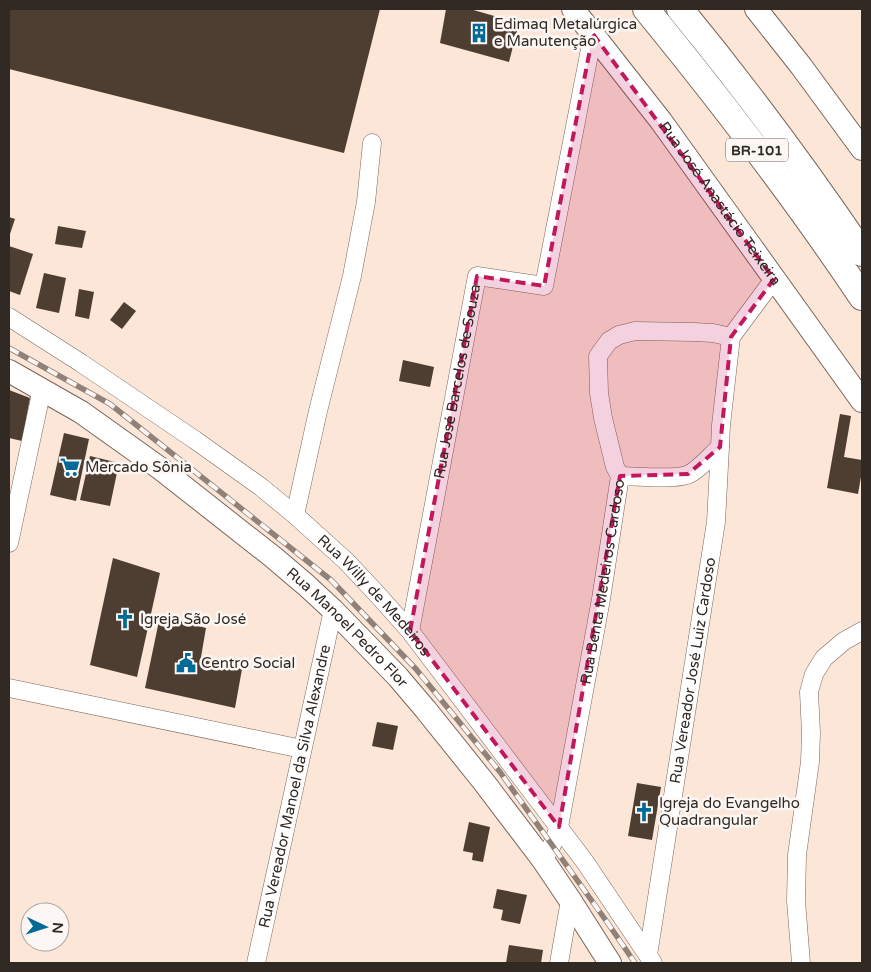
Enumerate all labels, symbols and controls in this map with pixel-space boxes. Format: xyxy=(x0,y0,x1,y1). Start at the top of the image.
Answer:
place label: Edimaq Metalúrgica e Manutenção xyxy=(494,15,637,50)
building icon: Edimaq Metalúrgica e Manutenção xyxy=(468,22,490,44)
street label: Rua José Anastácio Teixeira xyxy=(655,118,785,289)
road number: BR-101 xyxy=(726,138,788,162)
street label: Rua José Barcelos de Souza xyxy=(430,282,484,480)
supermarket icon: Mercado Sônia xyxy=(59,456,81,478)
place label: Mercado Sônia xyxy=(85,458,192,476)
street label: Rua Benta Medeiros Cardoso xyxy=(576,478,628,686)
street label: Rua Willy de Medeiros xyxy=(314,531,435,659)
street label: Rua Vereador José Luiz Cardoso xyxy=(666,556,719,785)
street label: Rua Manoel Pedro Flor xyxy=(283,564,412,691)
church icon: Igreja São José xyxy=(114,608,136,630)
place label: Igreja São José xyxy=(140,610,246,628)
street label: Rua Vereador Manoel da Silva Alexandre xyxy=(255,643,334,929)
public building icon: Centro Social xyxy=(175,652,197,674)
place label: Centro Social xyxy=(201,654,295,672)
place label: Igreja do Evangelho Quadrangular xyxy=(659,794,800,829)
church icon: Igreja do Evangelho Quadrangular xyxy=(633,801,655,823)
north arrow xyxy=(20,902,70,952)
text: N xyxy=(49,922,66,934)

